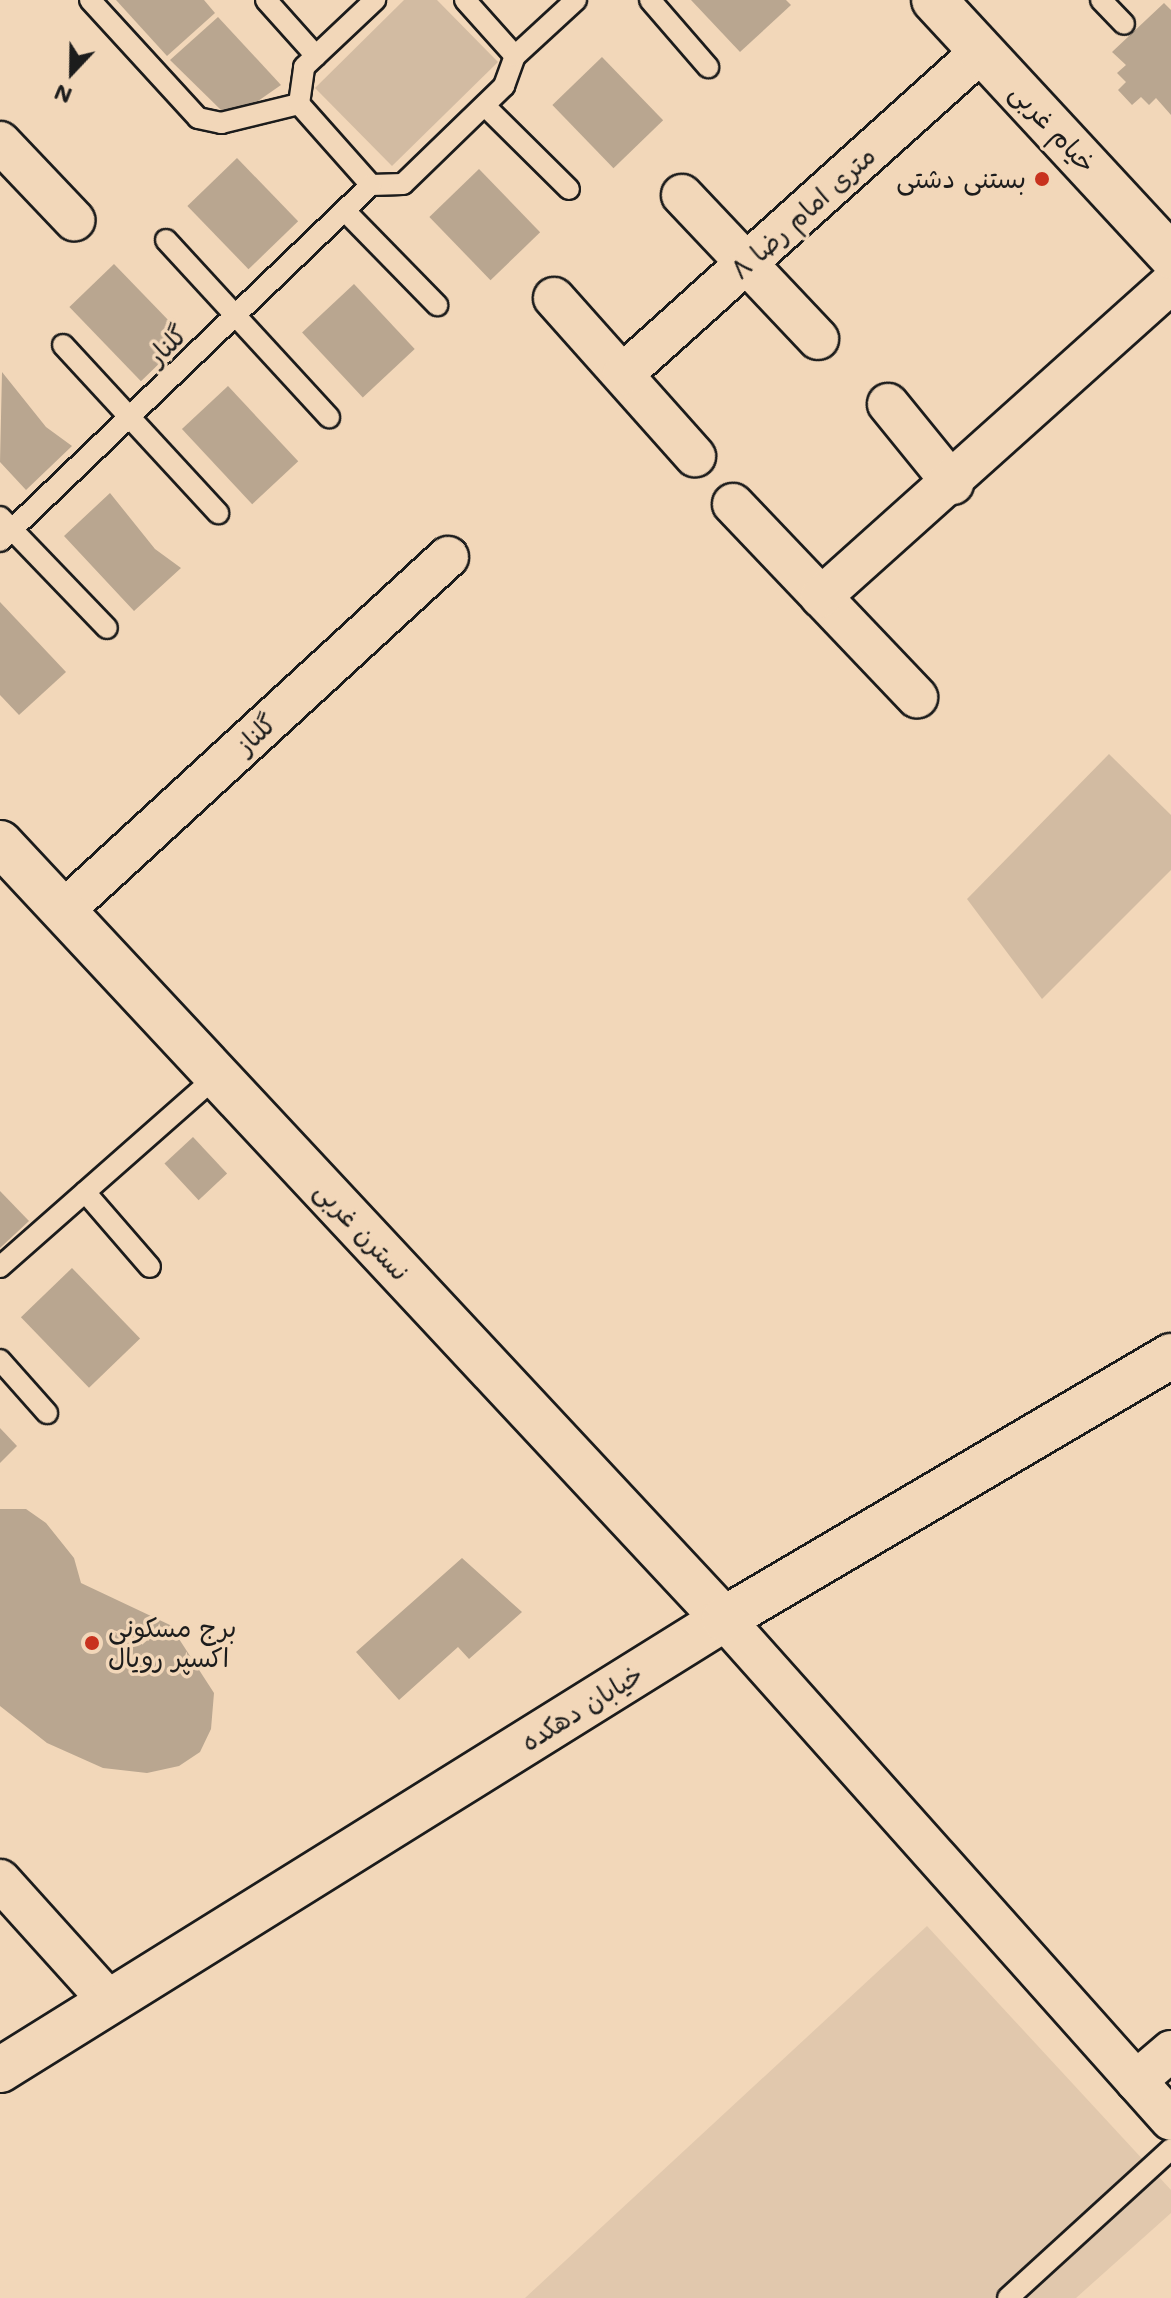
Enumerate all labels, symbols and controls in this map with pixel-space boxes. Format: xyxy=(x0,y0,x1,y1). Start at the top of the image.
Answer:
north arrow xyxy=(32,32,112,112)
street label: خیام غربی xyxy=(1004,77,1102,179)
text: N xyxy=(50,78,76,111)
street label: ۸ متری امام رضا xyxy=(724,140,882,286)
place label: بستنی دشتی xyxy=(896,163,1026,195)
marker: بستنی دشتی xyxy=(1033,170,1051,188)
street label: گلنار xyxy=(140,318,194,372)
street label: گلناز xyxy=(229,708,283,760)
street label: نسترن غربی xyxy=(308,1175,416,1287)
place label: برج مسکونی اکسپر رویال xyxy=(108,1612,237,1674)
marker: برج مسکونی اکسپر رویال xyxy=(83,1634,101,1652)
street label: خیابان دهکده xyxy=(515,1658,649,1758)

